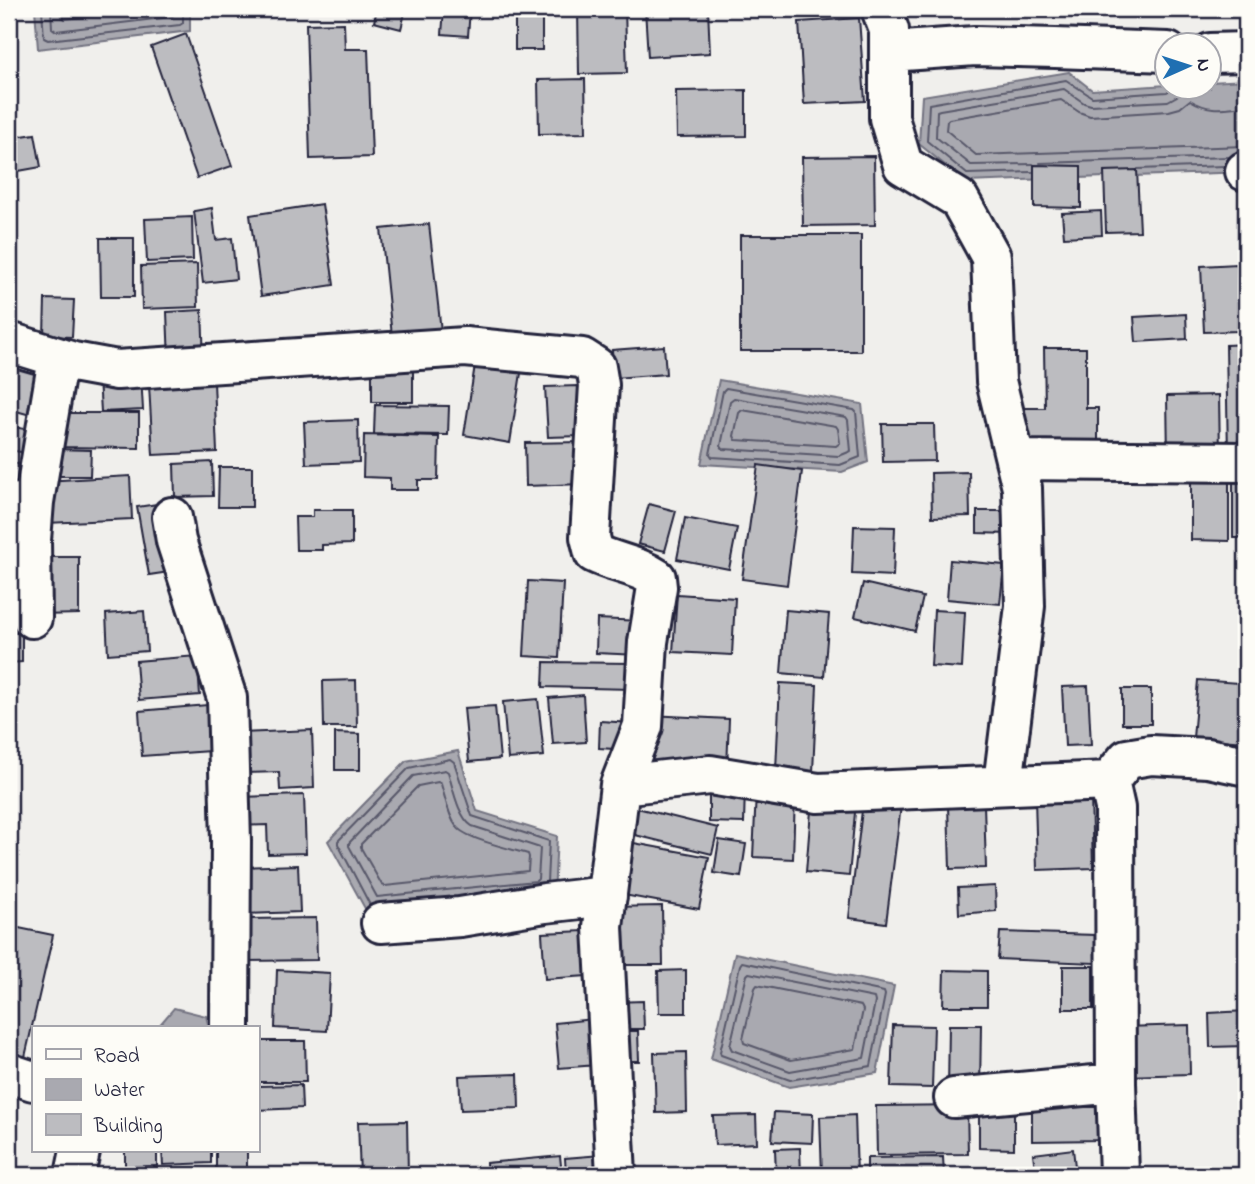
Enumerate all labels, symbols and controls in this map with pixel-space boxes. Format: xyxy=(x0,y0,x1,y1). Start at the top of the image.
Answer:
north arrow xyxy=(1154,32,1224,102)
text: N xyxy=(1189,58,1216,73)
legend xyxy=(32,1026,259,1152)
text: Road xyxy=(94,1042,140,1072)
text: Water xyxy=(94,1076,145,1106)
text: Building xyxy=(93,1112,163,1144)

